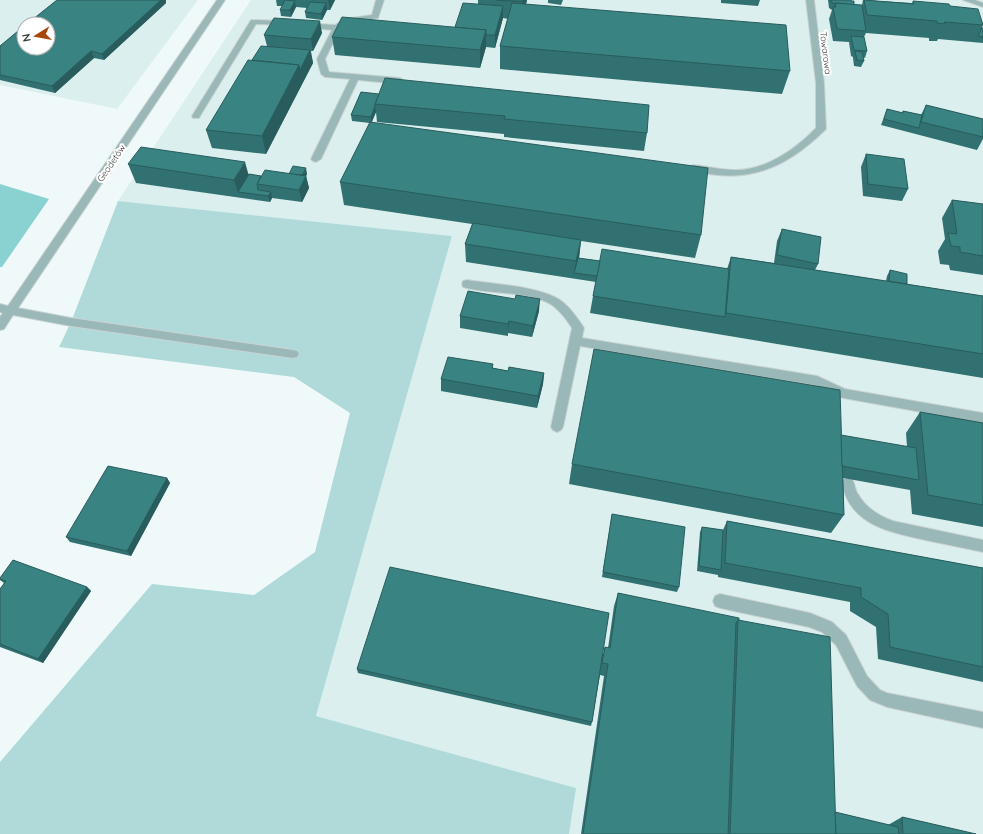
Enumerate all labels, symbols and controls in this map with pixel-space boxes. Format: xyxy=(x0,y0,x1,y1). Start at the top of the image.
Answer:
north arrow xyxy=(16,16,56,56)
street label: Towarowa xyxy=(818,31,834,75)
text: N xyxy=(19,33,34,43)
street label: Geodetów xyxy=(95,142,128,184)

